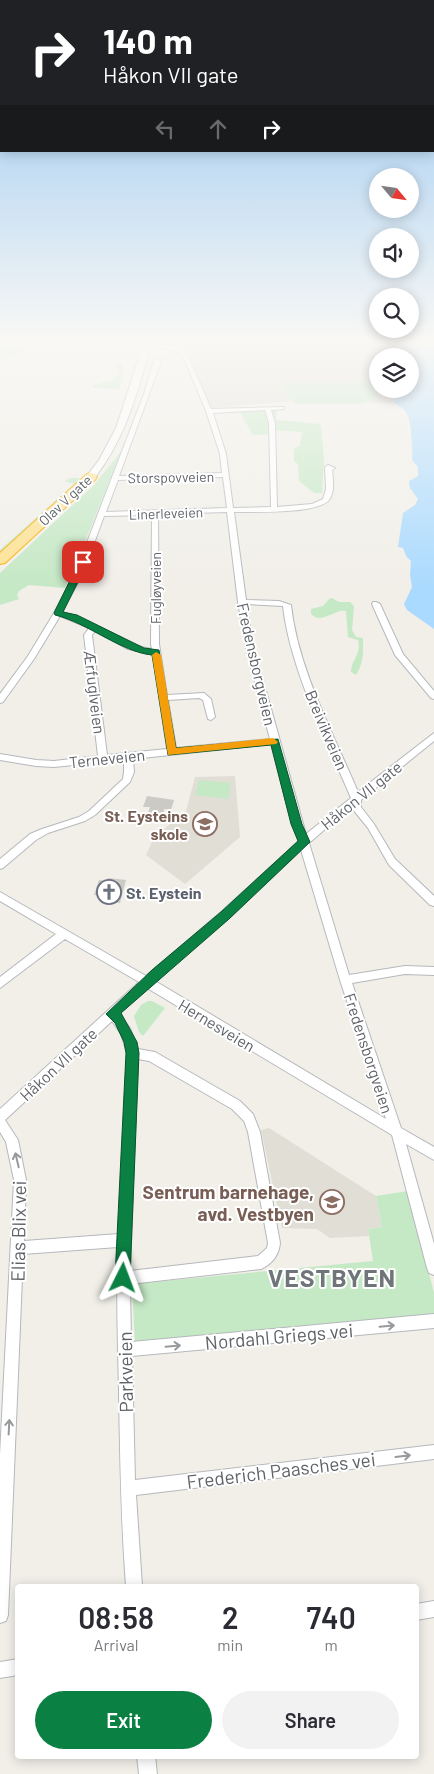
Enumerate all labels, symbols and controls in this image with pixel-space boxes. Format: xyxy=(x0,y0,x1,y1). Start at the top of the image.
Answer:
text: 140 m xyxy=(103,19,193,61)
icon: right xyxy=(20,20,85,85)
text: Håkon VII gate xyxy=(103,61,239,87)
icon: left xyxy=(151,115,179,143)
icon: ahead xyxy=(204,115,232,143)
icon: right xyxy=(257,115,285,143)
north arrow xyxy=(369,168,419,218)
map controls xyxy=(369,168,419,398)
button: sound xyxy=(369,228,419,278)
button: search xyxy=(369,288,419,338)
button: layers xyxy=(369,348,419,398)
street label: Storspovveien xyxy=(128,468,214,486)
street label: Olav V gate xyxy=(35,471,95,529)
street label: Linerleveien xyxy=(128,503,204,523)
pin xyxy=(62,541,104,583)
icon: arrive xyxy=(69,548,97,576)
street label: Fugløyveien xyxy=(147,552,164,624)
street label: Fredensborgveien xyxy=(234,601,280,727)
street label: Ærfuglveien xyxy=(80,649,110,735)
street label: Breivikveien xyxy=(302,687,352,773)
street label: Terneveien xyxy=(68,745,146,771)
street label: Håkon VII gate xyxy=(317,757,405,833)
place label: St. Eysteins skole xyxy=(104,806,188,843)
school or university icon: St. Eysteins skole xyxy=(192,811,218,837)
church icon: St. Eystein xyxy=(96,879,122,905)
place label: St. Eystein xyxy=(126,883,202,902)
street label: Fredensborgveien xyxy=(341,990,397,1116)
street label: Hernesveien xyxy=(175,995,259,1055)
street label: Håkon VII gate xyxy=(15,1023,101,1105)
one-way arrow xyxy=(12,1152,21,1168)
street label: Elias Blix vei xyxy=(6,1180,30,1282)
place label: Sentrum barnehage, avd. Vestbyen xyxy=(143,1180,314,1225)
school or university icon: Sentrum barnehage, avd. Vestbyen xyxy=(319,1189,345,1215)
position arrow xyxy=(96,1251,148,1303)
district label: VESTBYEN xyxy=(268,1262,396,1292)
street label: Nordahl Griegs vei xyxy=(204,1318,354,1354)
one-way arrow xyxy=(379,1321,395,1330)
street label: Parkveien xyxy=(113,1331,137,1413)
one-way arrow xyxy=(164,1341,180,1351)
one-way arrow xyxy=(5,1419,14,1435)
street label: Frederich Paasches vei xyxy=(185,1447,377,1493)
one-way arrow xyxy=(394,1451,410,1461)
text: 08:58 xyxy=(78,1599,154,1635)
text: 2 xyxy=(222,1599,238,1635)
text: 740 xyxy=(306,1599,356,1635)
text: Arrival xyxy=(94,1635,138,1654)
text: min xyxy=(217,1635,243,1654)
text: m xyxy=(324,1635,338,1654)
button: Exit xyxy=(35,1691,212,1749)
button: Share xyxy=(222,1691,399,1749)

